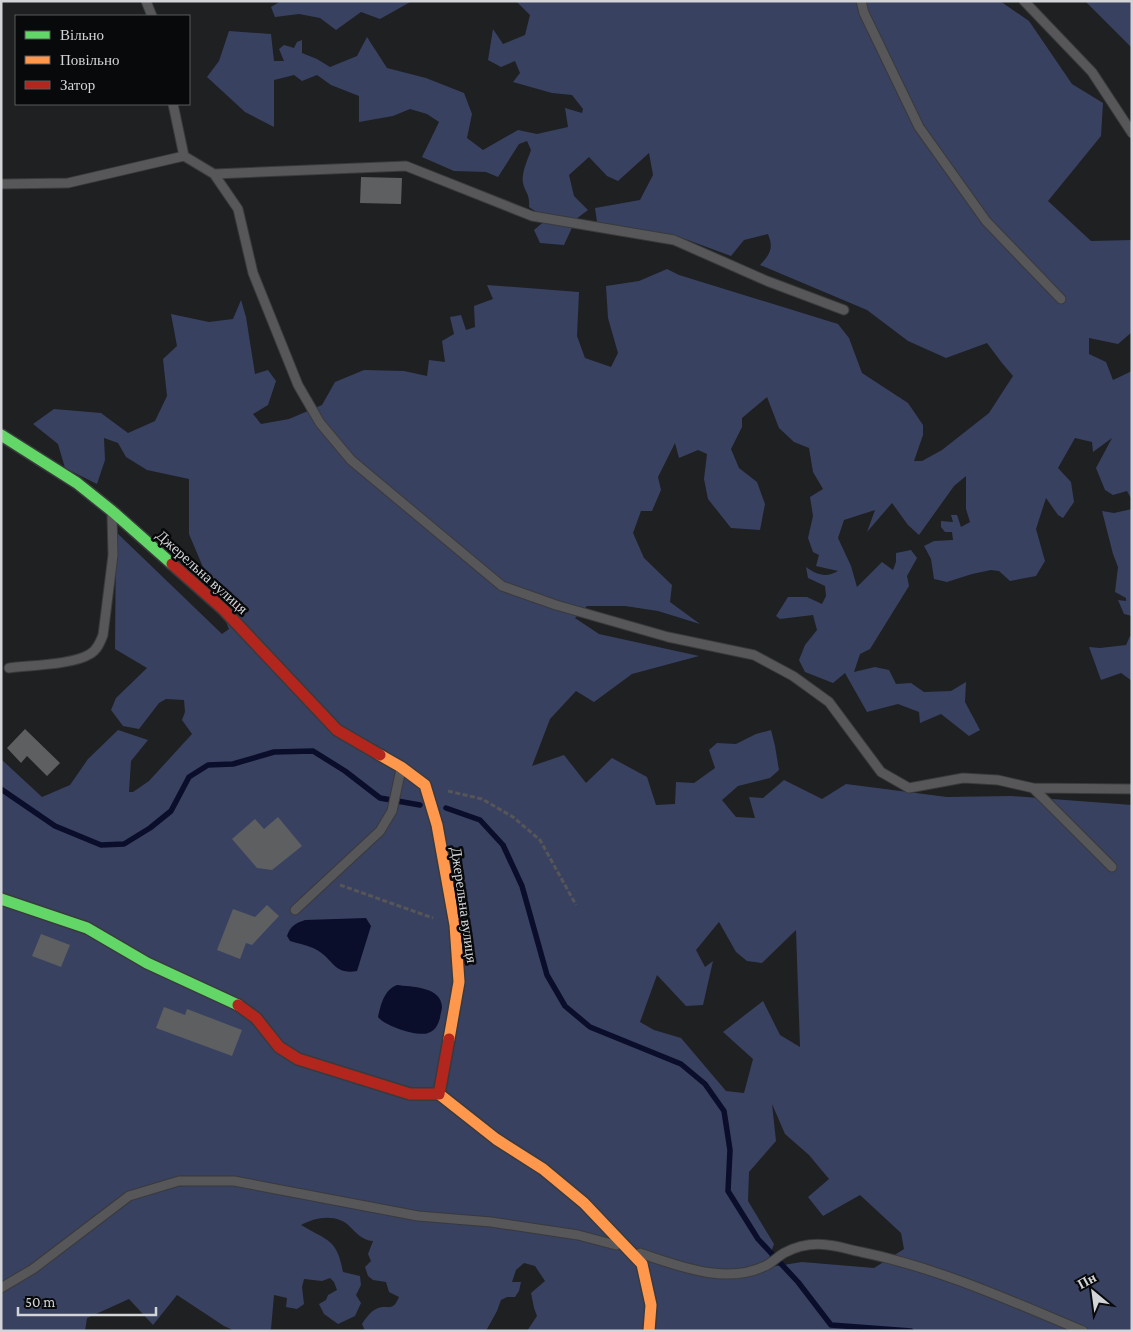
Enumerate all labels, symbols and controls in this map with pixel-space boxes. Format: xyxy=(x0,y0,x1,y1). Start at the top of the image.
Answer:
legend xyxy=(15,15,190,105)
text: Вільно xyxy=(60,27,104,43)
text: Повільно xyxy=(60,52,119,68)
text: Затор xyxy=(60,77,95,93)
street label: Джерельна вулиця xyxy=(153,527,251,617)
street label: Джерельна вулиця xyxy=(448,846,480,964)
north arrow xyxy=(1068,1267,1118,1317)
text: Пн xyxy=(1075,1269,1099,1292)
scale bar xyxy=(18,1284,155,1316)
text: 50 m xyxy=(25,1294,55,1310)

